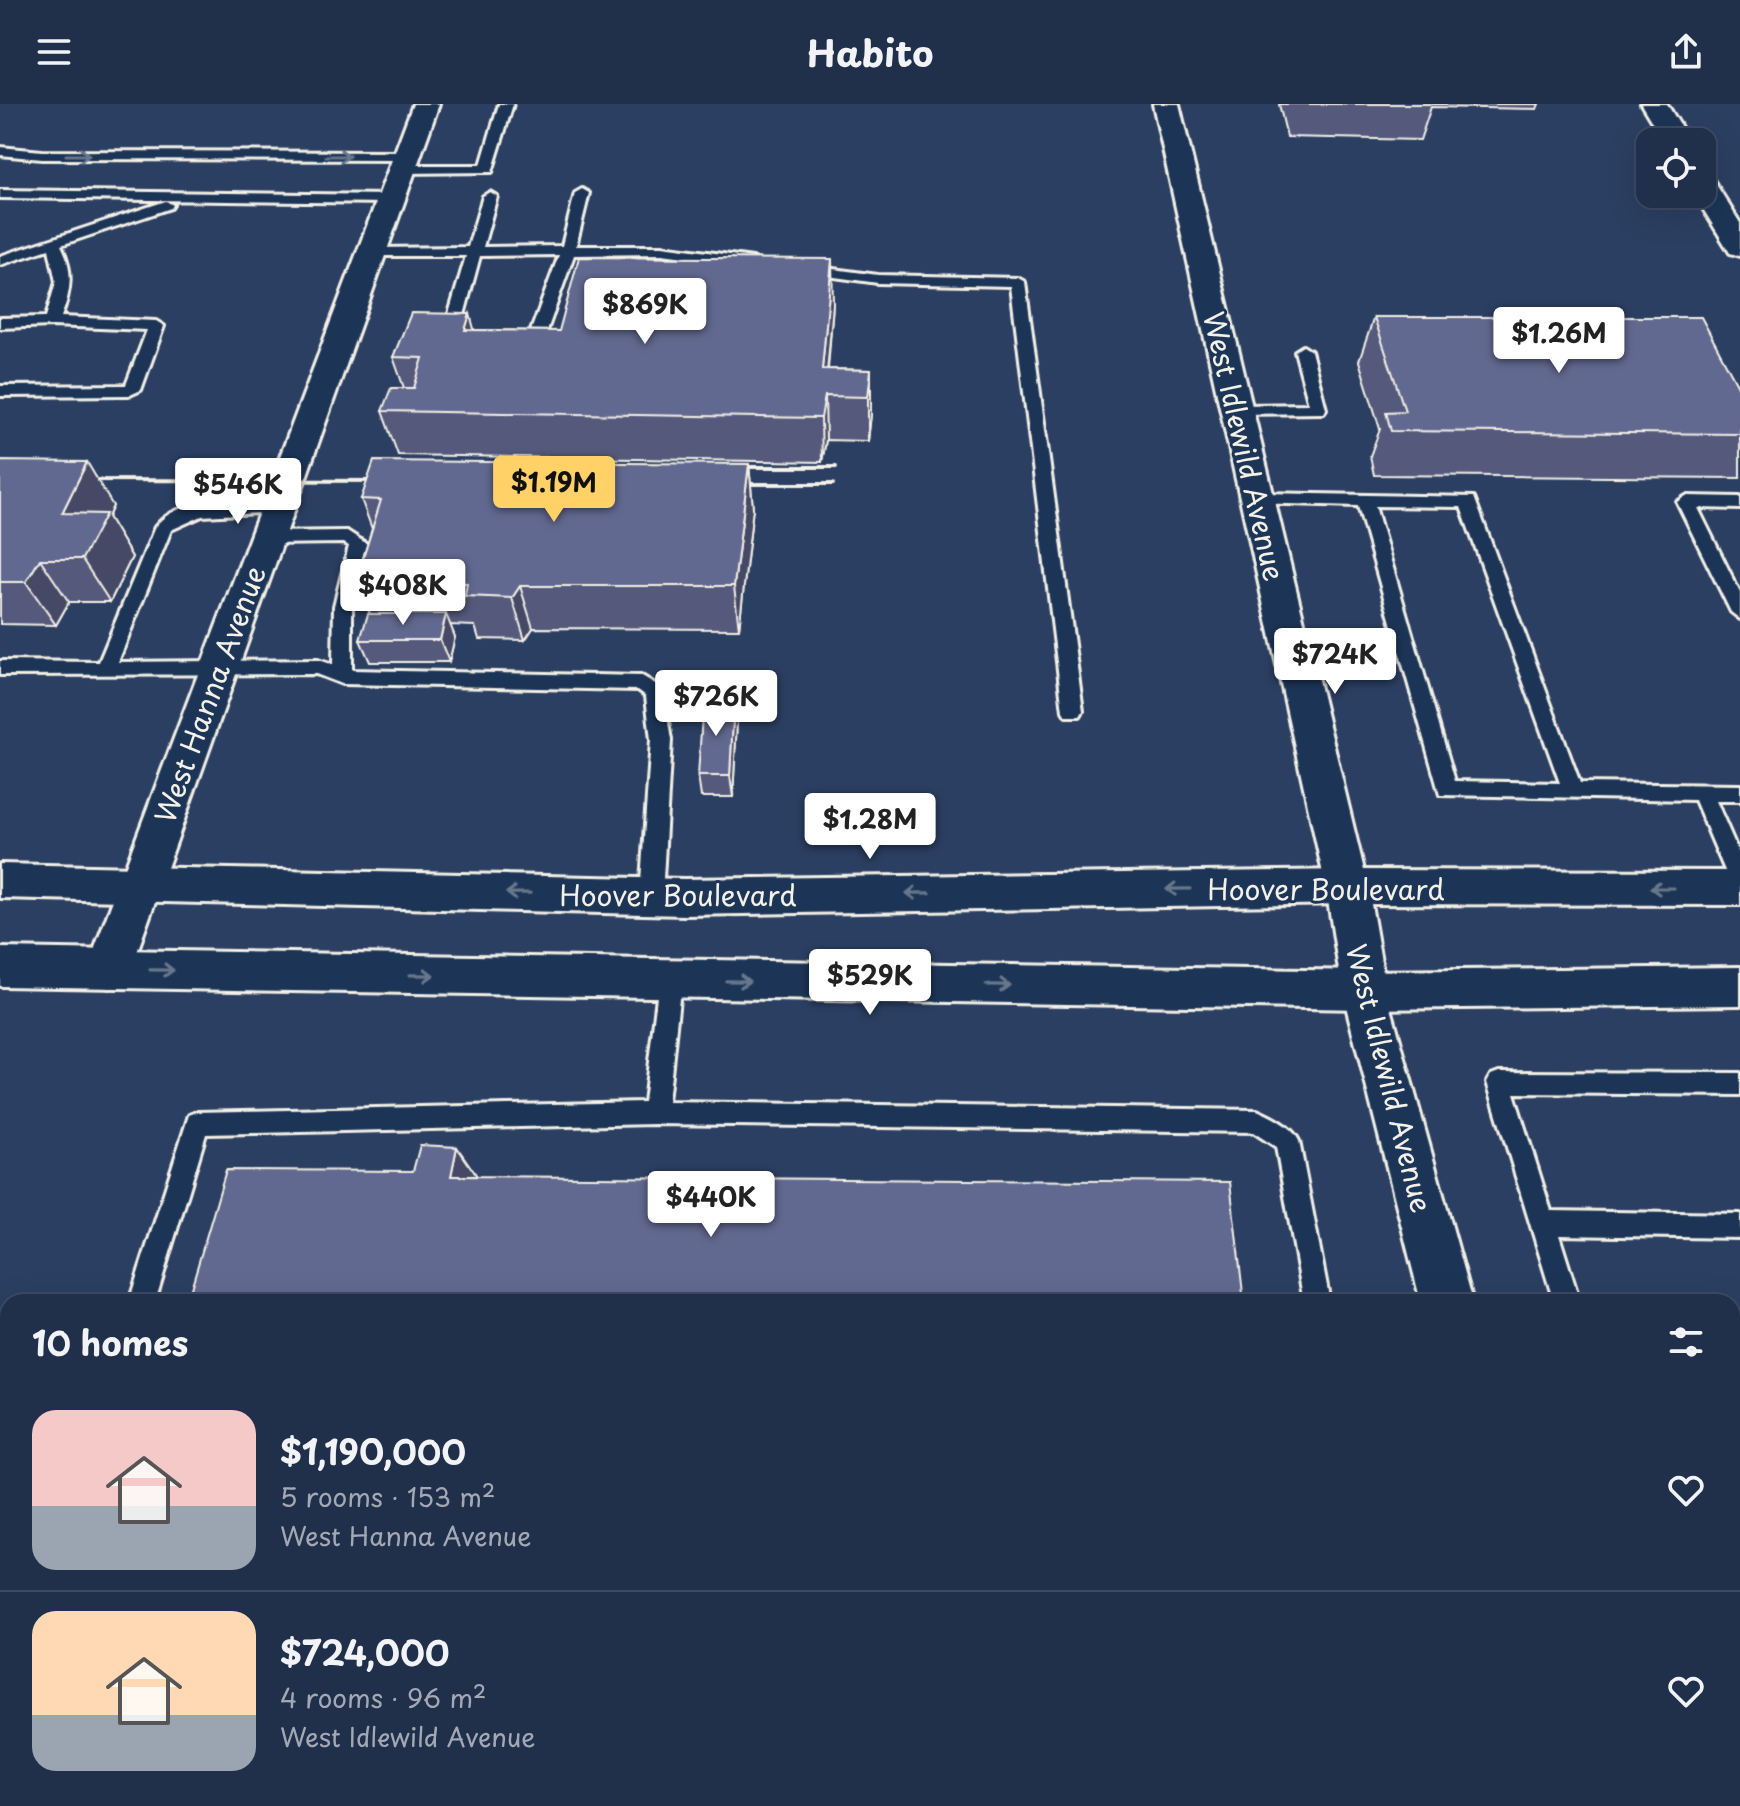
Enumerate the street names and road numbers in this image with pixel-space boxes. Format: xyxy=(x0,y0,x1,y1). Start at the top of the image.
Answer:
street label: West Idlewild Avenue xyxy=(1193,307,1297,585)
street label: West Hanna Avenue xyxy=(142,559,276,829)
street label: Hoover Boulevard xyxy=(1207,867,1445,910)
street label: Hoover Boulevard xyxy=(559,873,797,916)
street label: West Idlewild Avenue xyxy=(1336,939,1444,1217)

